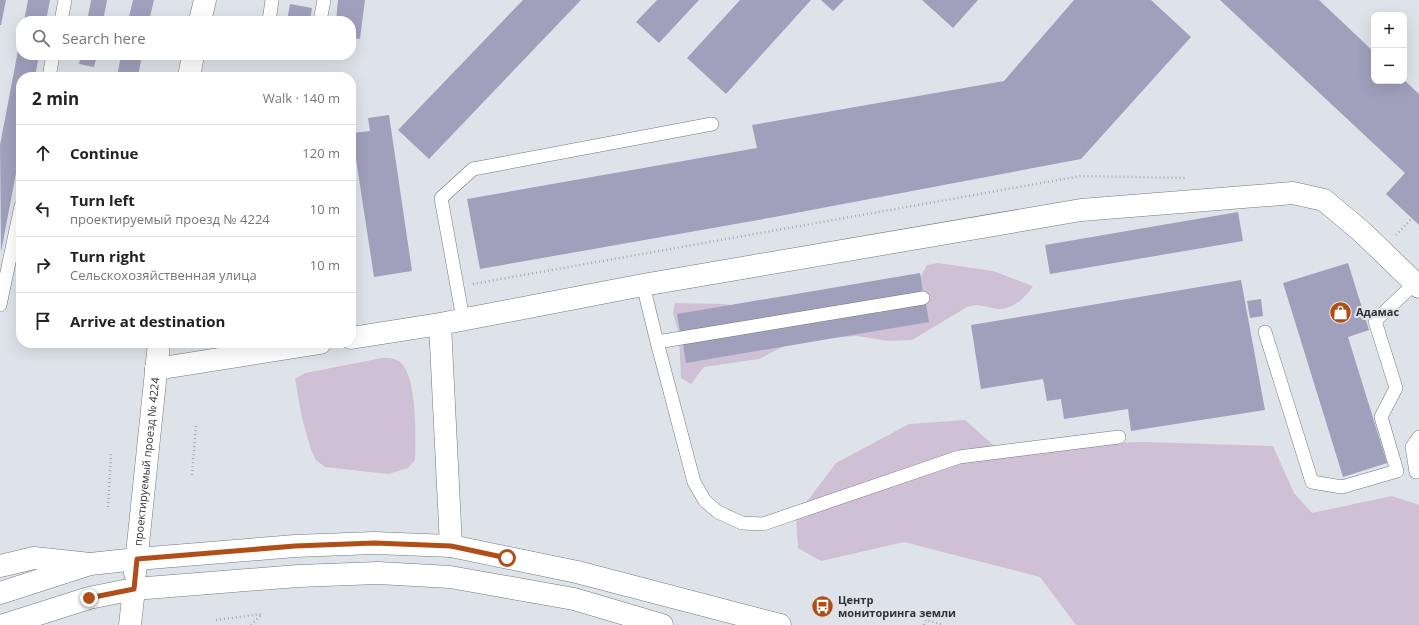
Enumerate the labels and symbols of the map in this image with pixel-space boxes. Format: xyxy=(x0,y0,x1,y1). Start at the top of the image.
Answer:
shop icon: Адамас xyxy=(1328,299,1354,325)
place label: Адамас xyxy=(1356,304,1399,319)
street label: проектируемый проезд № 4224 xyxy=(130,376,162,546)
route start xyxy=(498,549,516,567)
route end xyxy=(80,589,98,607)
place label: Центр мониторинга земли xyxy=(838,592,956,620)
bus stop icon: Центр мониторинга земли xyxy=(809,593,835,619)

